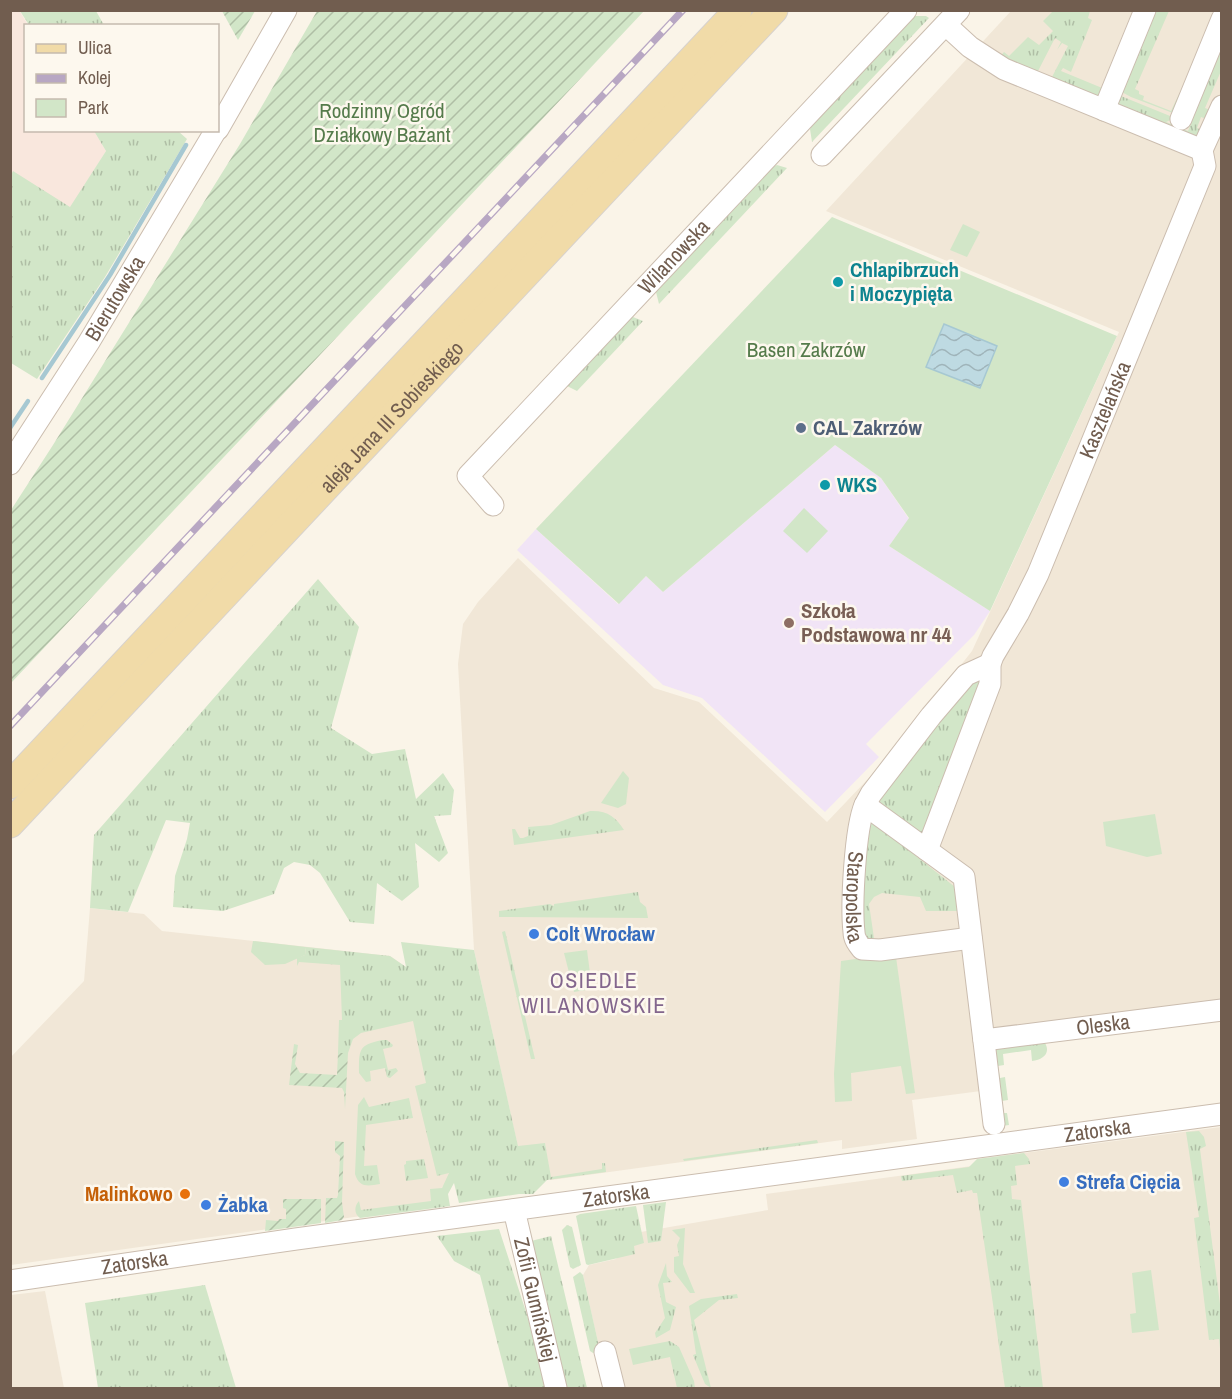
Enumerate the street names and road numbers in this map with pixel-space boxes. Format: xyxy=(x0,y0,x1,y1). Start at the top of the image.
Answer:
street label: Wilanowska xyxy=(631,212,716,300)
street label: Bierutowska xyxy=(78,250,152,346)
street label: aleja Jana III Sobieskiego xyxy=(313,335,470,499)
street label: Kasztelańska xyxy=(1072,356,1138,463)
street label: Staropolska xyxy=(839,850,871,947)
street label: Oleska xyxy=(1075,1007,1132,1042)
street label: Zatorska xyxy=(1062,1111,1133,1149)
street label: Zatorska xyxy=(581,1176,652,1214)
street label: Zofii Gumińskiej xyxy=(507,1235,564,1364)
street label: Zatorska xyxy=(99,1243,170,1281)

